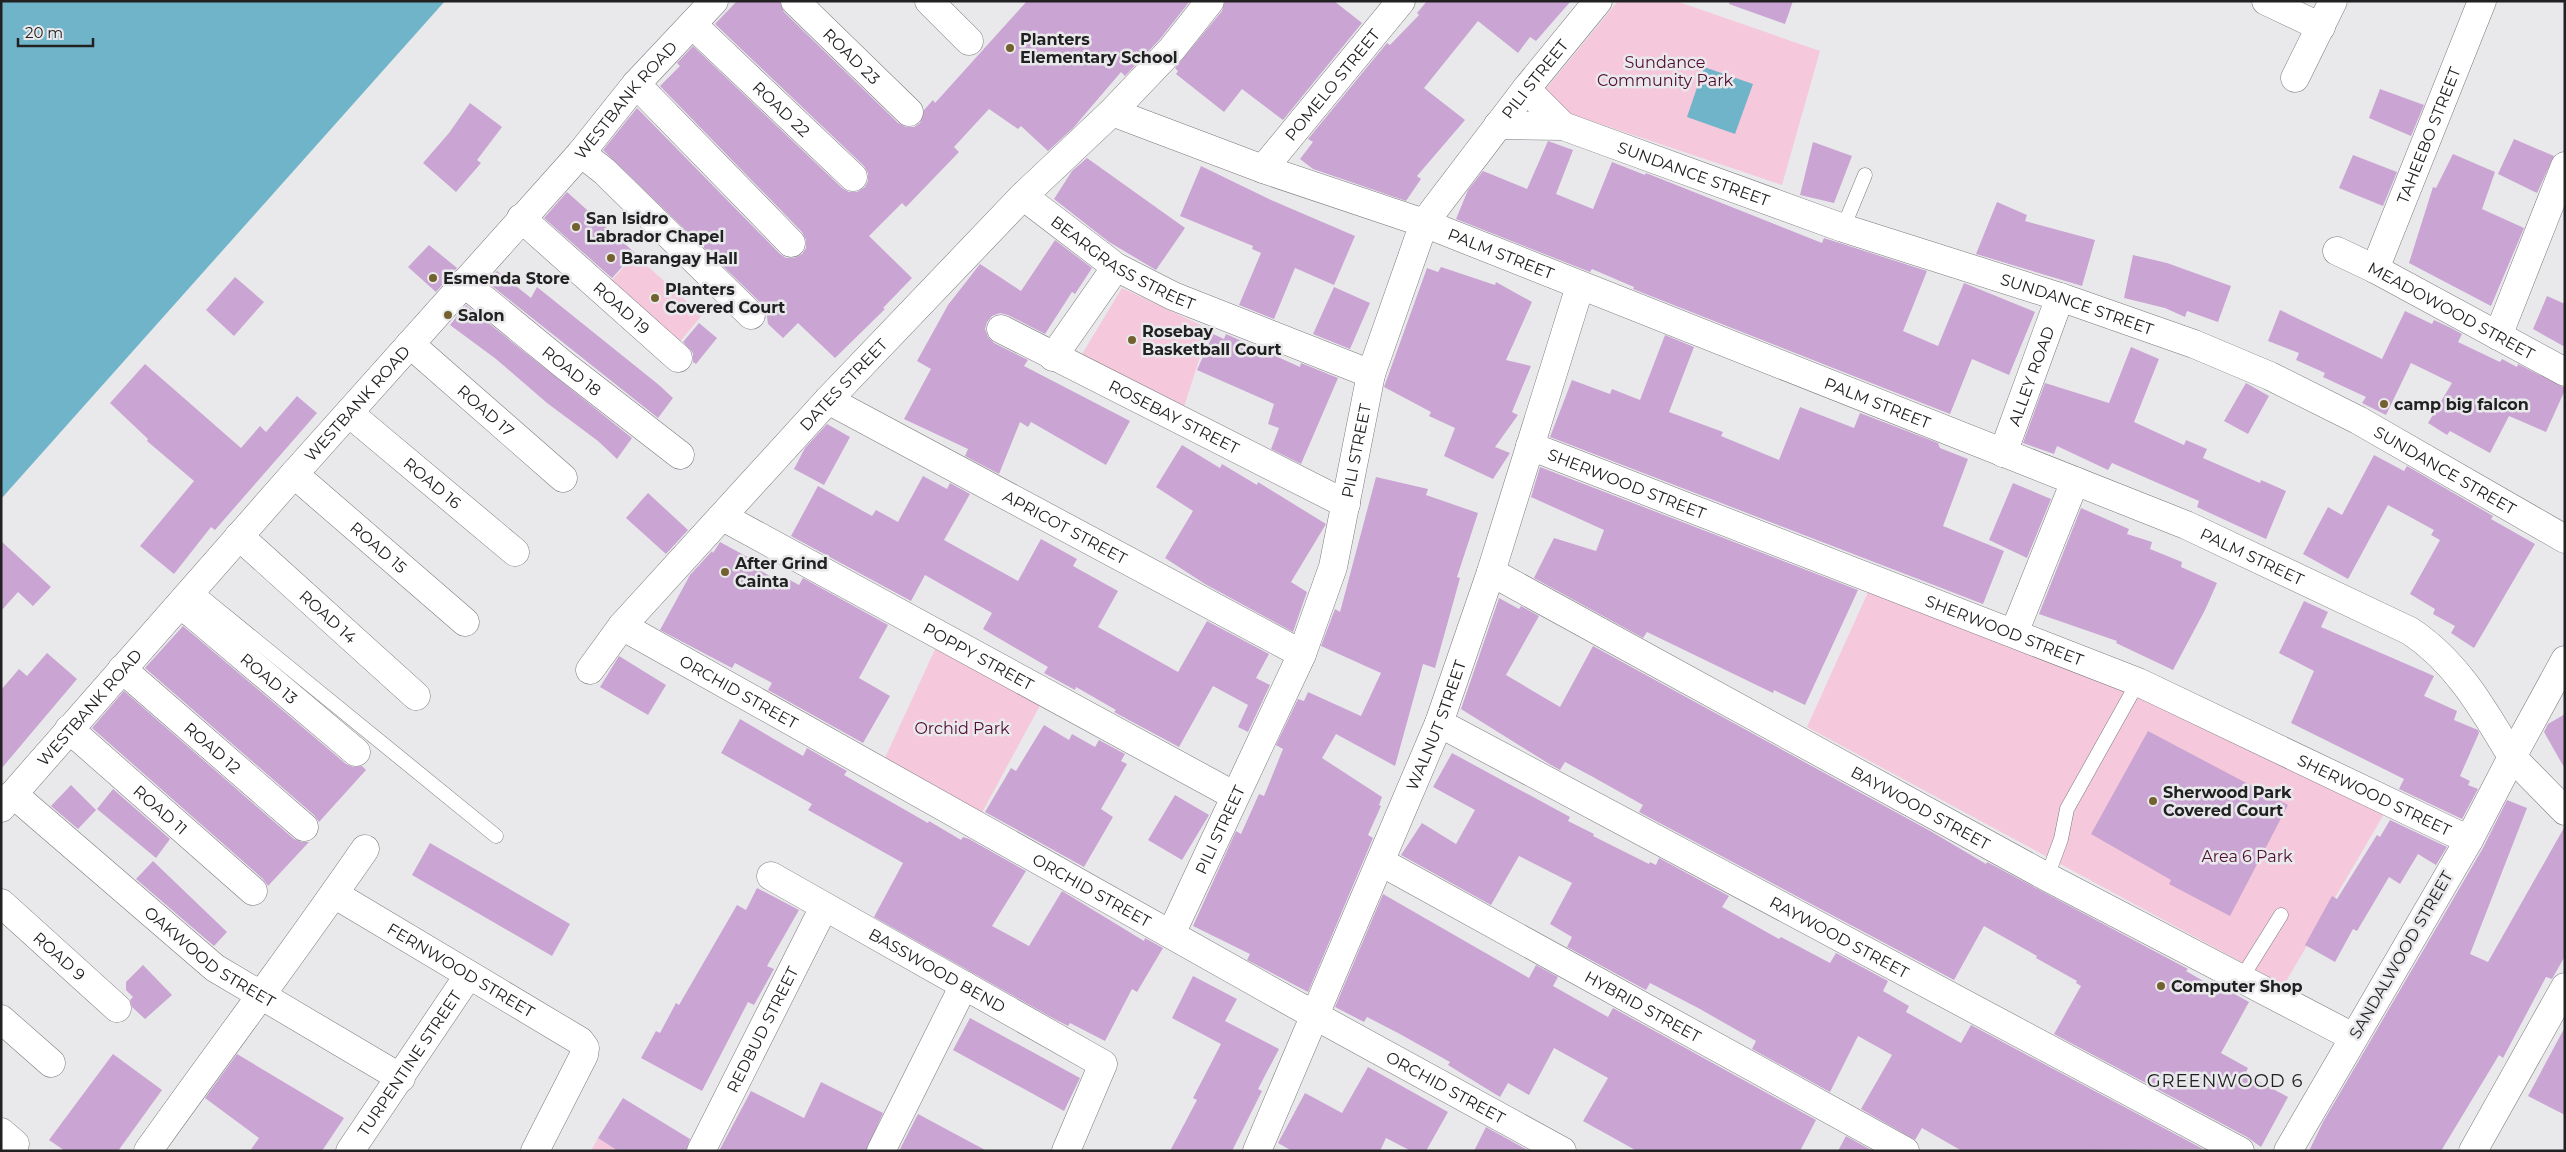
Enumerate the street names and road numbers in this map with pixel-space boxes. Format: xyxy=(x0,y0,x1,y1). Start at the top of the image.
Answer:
street label: ROAD 23 xyxy=(819,24,884,88)
street label: POMELO STREET xyxy=(1281,24,1384,144)
street label: PILI STREET xyxy=(1498,35,1573,122)
street label: WESTBANK ROAD xyxy=(570,37,681,163)
street label: TAHEEBO STREET xyxy=(2393,63,2464,206)
street label: ROAD 22 xyxy=(749,77,814,141)
street label: SUNDANCE STREET xyxy=(1615,137,1773,210)
street label: BEARGRASS STREET xyxy=(1047,211,1199,314)
street label: PALM STREET xyxy=(1445,224,1557,283)
street label: MEADOWOOD STREET xyxy=(2365,258,2539,364)
street label: SUNDANCE STREET xyxy=(1998,269,2157,339)
street label: ROAD 19 xyxy=(590,278,654,338)
street label: ALLEY ROAD xyxy=(2004,323,2058,428)
street label: DATES STREET xyxy=(796,334,892,434)
street label: WESTBANK ROAD xyxy=(300,342,414,465)
street label: ROAD 18 xyxy=(538,342,605,400)
street label: PALM STREET xyxy=(1822,373,1934,433)
street label: ROSEBAY STREET xyxy=(1106,376,1243,458)
street label: ROAD 17 xyxy=(454,381,518,440)
street label: PILI STREET xyxy=(1337,401,1375,500)
street label: SUNDANCE STREET xyxy=(2371,422,2520,519)
street label: SHERWOOD STREET xyxy=(1545,444,1709,523)
street label: ROAD 16 xyxy=(400,453,465,513)
street label: APRICOT STREET xyxy=(1000,486,1131,568)
street label: ROAD 15 xyxy=(347,518,411,577)
street label: PALM STREET xyxy=(2197,524,2308,589)
street label: ROAD 14 xyxy=(296,586,361,647)
street label: SHERWOOD STREET xyxy=(1923,591,2087,670)
street label: POPPY STREET xyxy=(920,618,1038,694)
street label: WESTBANK ROAD xyxy=(33,645,146,769)
street label: ROAD 13 xyxy=(237,649,301,708)
street label: ORCHID STREET xyxy=(676,651,802,733)
street label: WALNUT STREET xyxy=(1402,657,1470,793)
street label: ROAD 12 xyxy=(180,718,245,777)
street label: SHERWOOD STREET xyxy=(2294,750,2455,840)
street label: BAYWOOD STREET xyxy=(1848,762,1994,854)
street label: ROAD 11 xyxy=(130,781,191,838)
street label: PILI STREET xyxy=(1191,782,1249,877)
street label: ORCHID STREET xyxy=(1029,849,1155,931)
street label: SANDALWOOD STREET xyxy=(2345,867,2457,1042)
street label: RAYWOOD STREET xyxy=(1767,892,1913,982)
street label: OAKWOOD STREET xyxy=(141,902,280,1011)
street label: FERNWOOD STREET xyxy=(384,919,539,1022)
street label: BASSWOOD BEND xyxy=(866,924,1009,1016)
street label: ROAD 9 xyxy=(30,928,89,984)
street label: REDBUD STREET xyxy=(723,963,802,1096)
street label: HYBRID STREET xyxy=(1581,967,1705,1046)
street label: TURPENTINE STREET xyxy=(353,986,465,1139)
street label: ORCHID STREET xyxy=(1383,1047,1509,1128)

